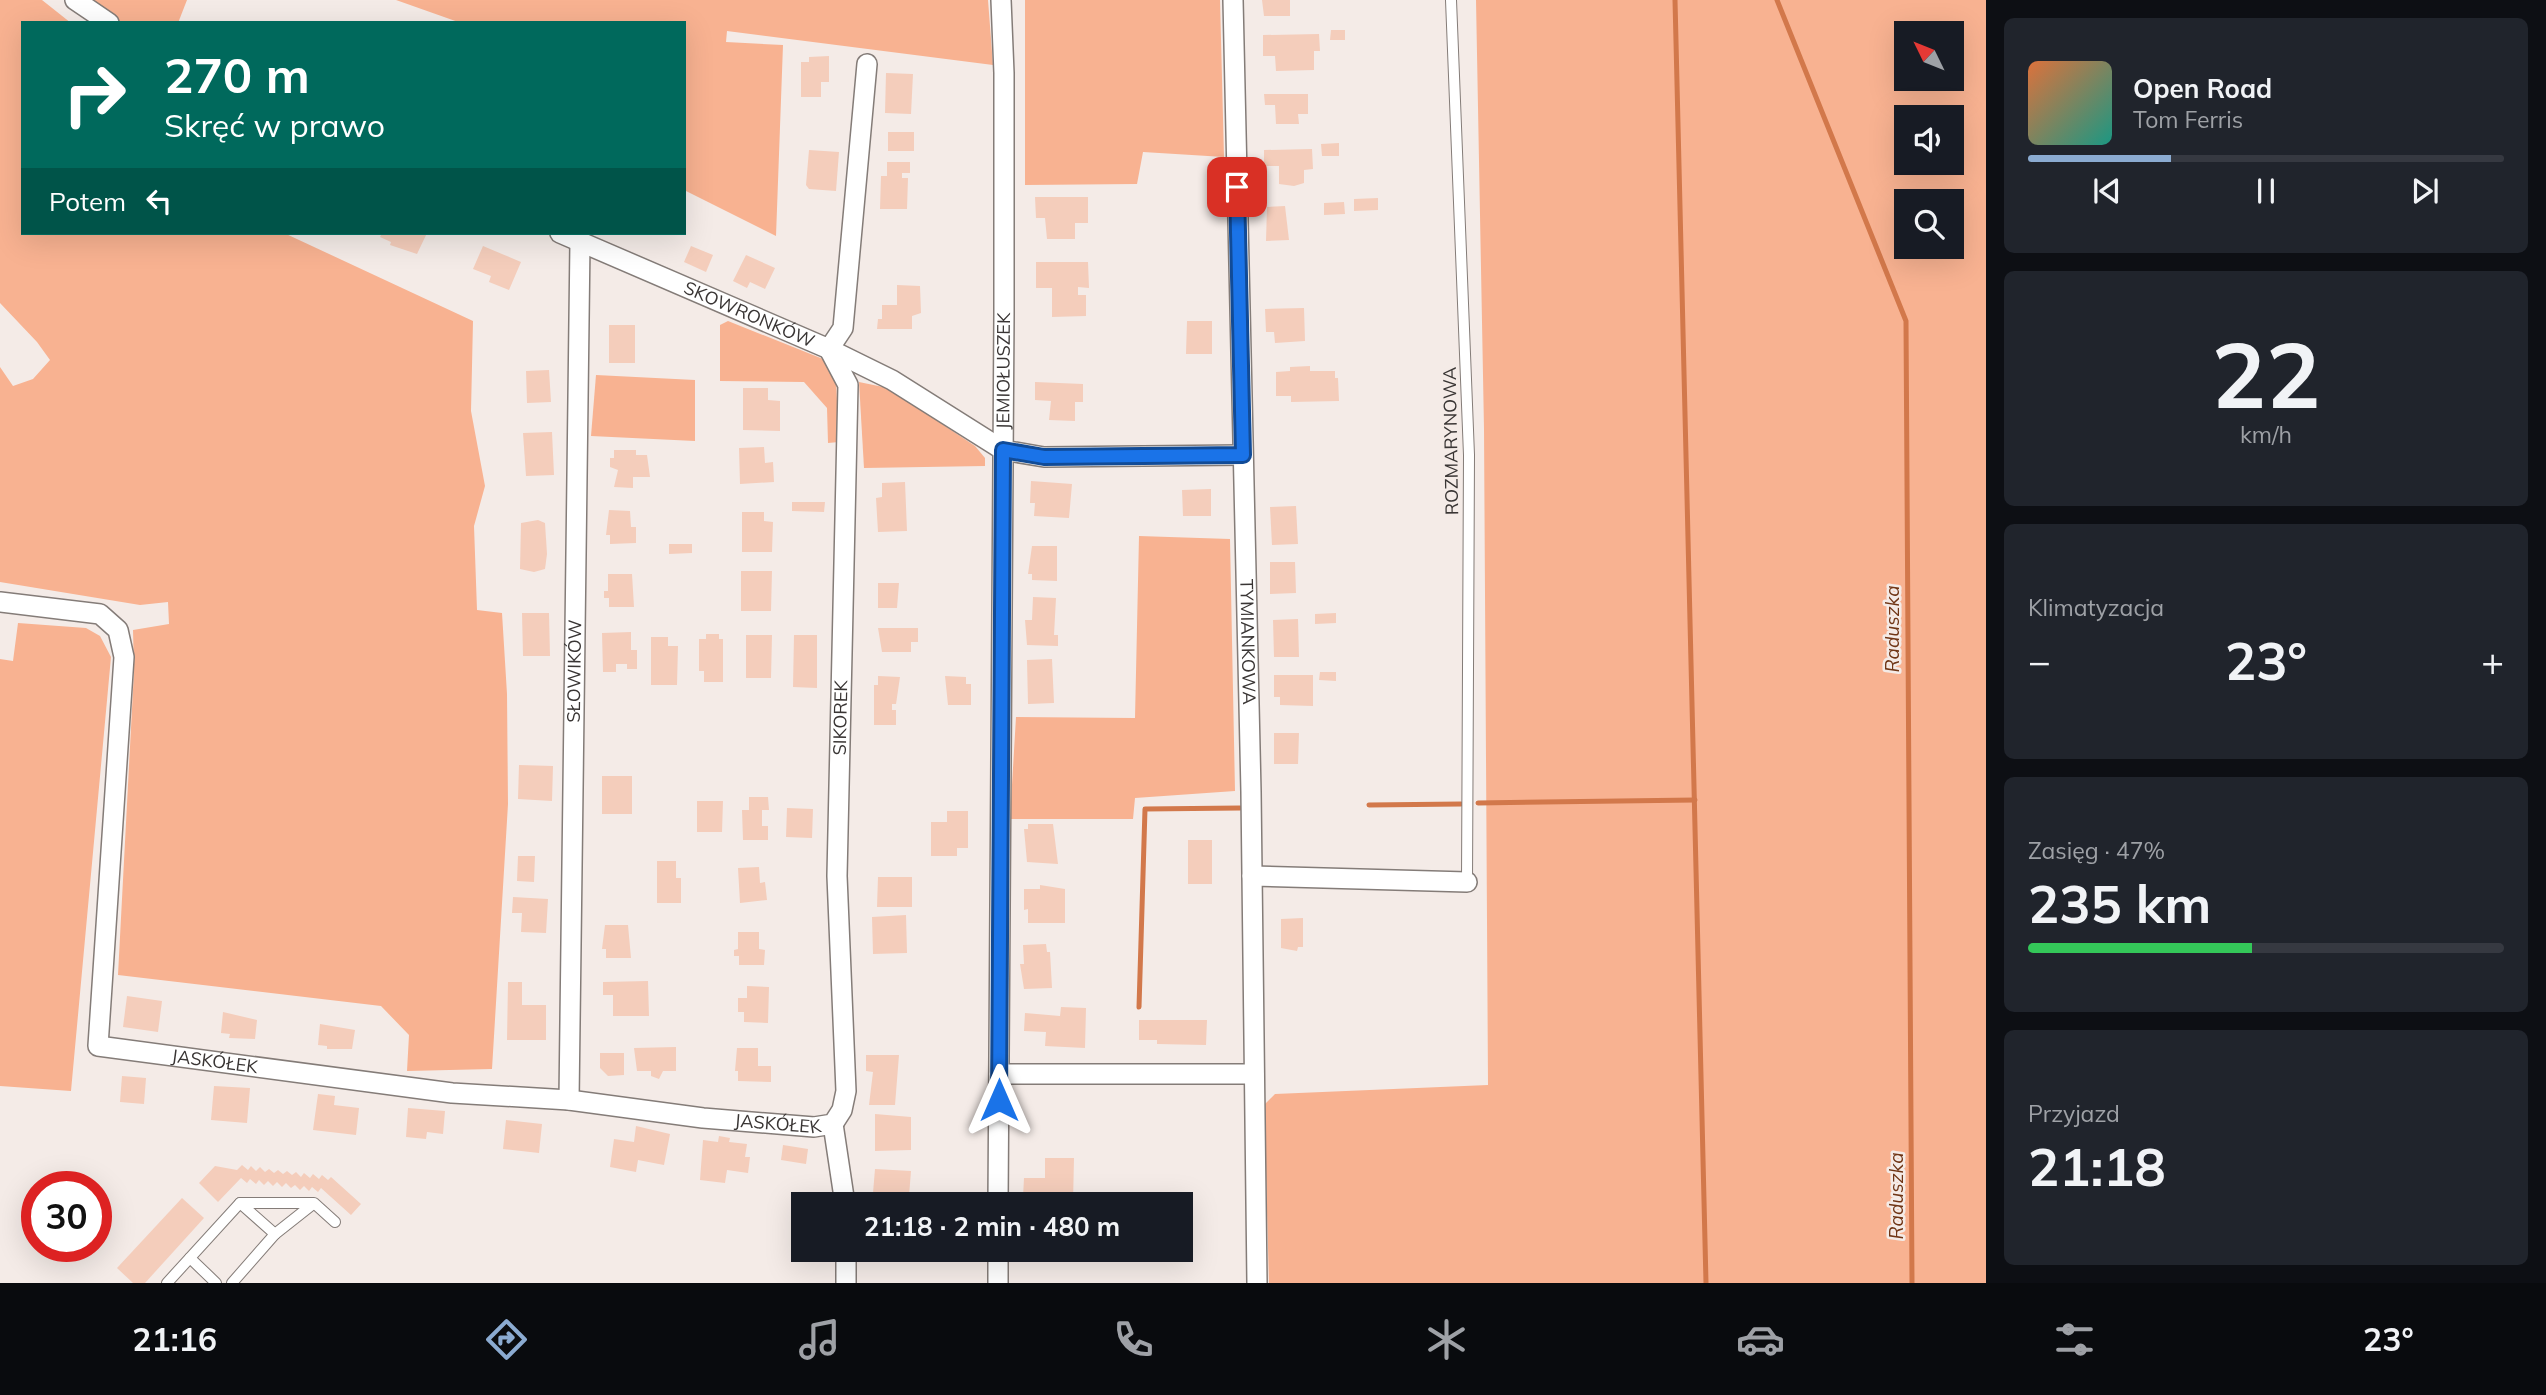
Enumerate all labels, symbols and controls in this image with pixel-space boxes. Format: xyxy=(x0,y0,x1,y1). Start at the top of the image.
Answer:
north arrow xyxy=(1894,21,1964,91)
map controls xyxy=(1894,21,1964,259)
text: 270 m xyxy=(164,44,310,105)
icon: right xyxy=(49,49,140,140)
text: Open Road xyxy=(2133,72,2272,105)
text: Skręć w prawo xyxy=(164,105,385,145)
button: sound xyxy=(1894,105,1964,175)
text: Tom Ferris xyxy=(2133,105,2243,134)
pin xyxy=(1207,157,1267,217)
icon: arrive xyxy=(1218,168,1256,206)
icon: previous xyxy=(2088,172,2126,210)
icon: pause xyxy=(2247,172,2285,210)
icon: next xyxy=(2406,172,2444,210)
icon: left xyxy=(140,182,178,220)
text: Potem xyxy=(49,185,126,218)
button: search xyxy=(1894,189,1964,259)
street label: SKOWRONKÓW xyxy=(681,276,818,352)
street label: JEMIOŁUSZEK xyxy=(991,312,1015,430)
text: 22 xyxy=(2211,317,2321,431)
street label: ROZMARYNOWA xyxy=(1438,367,1463,515)
text: km/h xyxy=(2240,420,2292,449)
street label: TYMIANKOWA xyxy=(1235,579,1261,705)
water label: Raduszka xyxy=(1880,585,1904,673)
text: Klimatyzacja xyxy=(2028,593,2164,622)
street label: SŁOWIKÓW xyxy=(562,619,586,723)
text: 23° xyxy=(2225,628,2307,693)
text: − xyxy=(2028,637,2051,685)
text: + xyxy=(2481,637,2504,685)
street label: SIKOREK xyxy=(828,679,852,756)
text: Zasięg · 47% xyxy=(2028,836,2165,865)
text: 235 km xyxy=(2028,871,2211,936)
street label: JASKÓŁEK xyxy=(170,1044,260,1078)
position arrow xyxy=(962,1063,1036,1137)
text: Przyjazd xyxy=(2028,1099,2120,1128)
street label: JASKÓŁEK xyxy=(734,1109,823,1139)
text: 21:18 xyxy=(2028,1134,2166,1199)
water label: Raduszka xyxy=(1884,1152,1908,1240)
speed limit sign: 30 xyxy=(21,1171,112,1262)
text: 21:18 · 2 min · 480 m xyxy=(864,1210,1120,1243)
icon: directions xyxy=(482,1315,531,1364)
icon: music xyxy=(795,1315,844,1364)
icon: phone xyxy=(1109,1315,1158,1364)
icon: climate xyxy=(1422,1315,1471,1364)
icon: car xyxy=(1736,1315,1785,1364)
icon: filters xyxy=(2050,1315,2099,1364)
text: 21:16 xyxy=(132,1319,217,1359)
text: 23° xyxy=(2363,1319,2414,1359)

